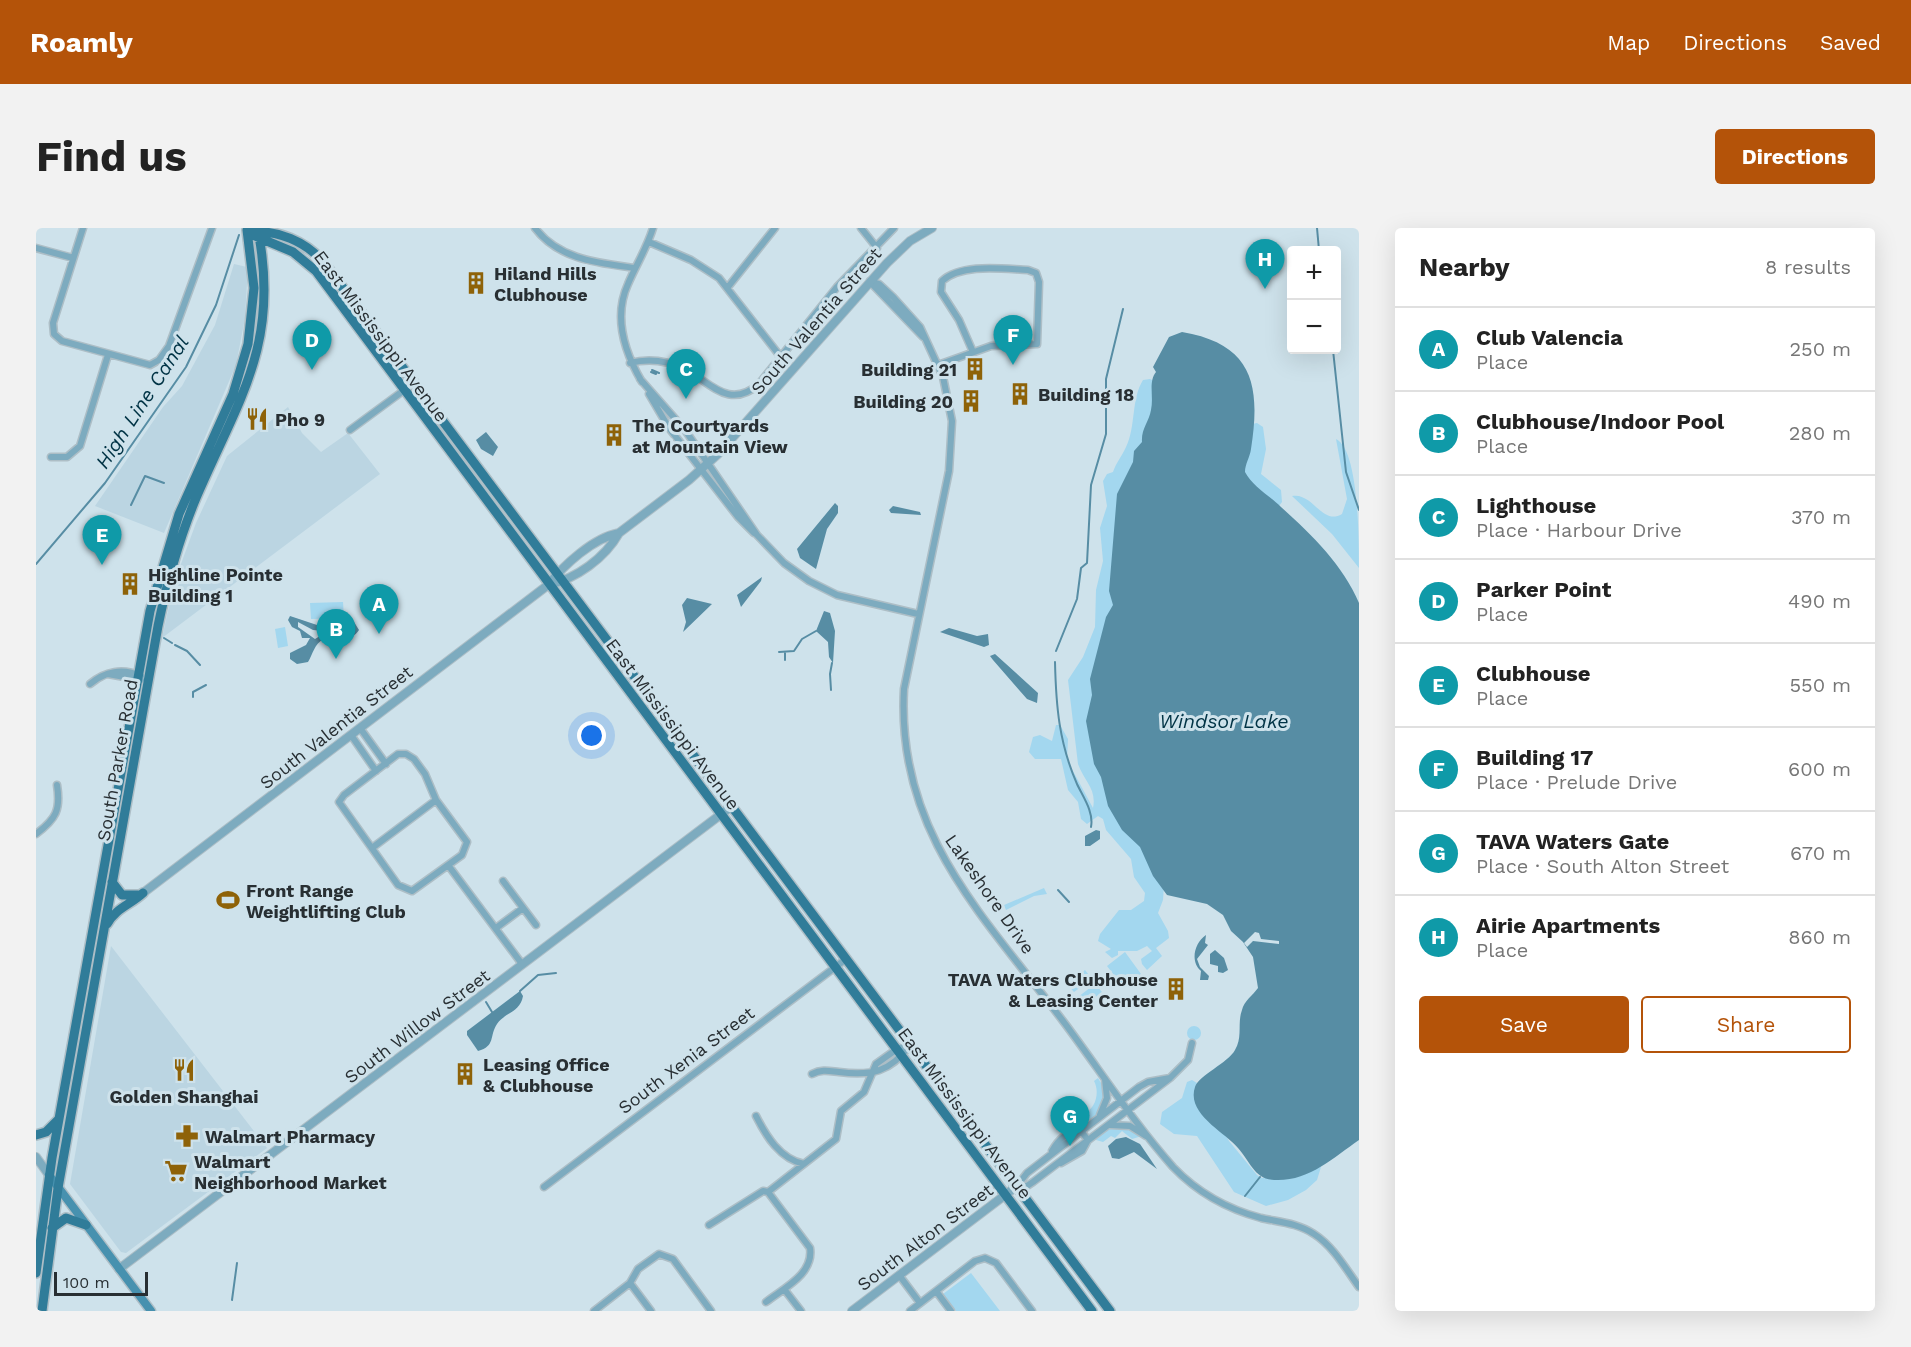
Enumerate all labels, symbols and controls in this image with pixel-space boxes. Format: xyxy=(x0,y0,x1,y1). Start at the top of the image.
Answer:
text: Roamly xyxy=(30,26,133,59)
text: Map xyxy=(1607,30,1650,55)
text: Directions xyxy=(1683,30,1787,55)
text: Saved xyxy=(1820,30,1881,55)
button: Directions xyxy=(1715,129,1875,184)
text: Find us xyxy=(36,132,187,181)
pin: H xyxy=(1246,239,1284,289)
street label: South Valentia Street xyxy=(746,243,886,399)
street label: East Mississippi Avenue xyxy=(310,246,452,426)
map controls xyxy=(1287,246,1341,354)
button: + xyxy=(1287,246,1341,300)
text: Nearby xyxy=(1419,252,1510,282)
text: 8 results xyxy=(1765,255,1851,279)
place label: Hiland Hills Clubhouse xyxy=(494,263,597,305)
building icon: Hiland Hills Clubhouse xyxy=(463,270,489,296)
button: − xyxy=(1287,300,1341,354)
pin: F xyxy=(994,316,1032,365)
pin: D xyxy=(292,320,332,370)
text: Club Valencia xyxy=(1476,325,1623,350)
water label: High Line Canal xyxy=(90,331,194,473)
text: A xyxy=(1432,337,1445,361)
text: 250 m xyxy=(1789,337,1851,361)
pin: C xyxy=(666,350,706,399)
text: Place xyxy=(1476,350,1528,374)
building icon: Building 21 xyxy=(962,356,988,382)
place label: Building 21 xyxy=(861,359,957,380)
building icon: Building 18 xyxy=(1007,381,1033,407)
place label: Building 18 xyxy=(1038,384,1134,405)
building icon: Building 20 xyxy=(958,388,984,414)
place label: Building 20 xyxy=(853,391,953,412)
restaurant icon: Pho 9 xyxy=(244,406,270,432)
place label: Pho 9 xyxy=(275,409,325,430)
text: Clubhouse/Indoor Pool xyxy=(1476,409,1724,434)
place label: The Courtyards at Mountain View xyxy=(632,415,789,457)
text: B xyxy=(1432,421,1445,445)
text: 280 m xyxy=(1789,421,1851,445)
building icon: The Courtyards at Mountain View xyxy=(601,422,627,448)
text: Place xyxy=(1476,434,1528,458)
text: Lighthouse xyxy=(1476,493,1596,518)
text: C xyxy=(1432,505,1445,529)
text: 370 m xyxy=(1791,505,1851,529)
pin: E xyxy=(82,516,122,565)
text: Place · Harbour Drive xyxy=(1476,518,1682,542)
place label: Highline Pointe Building 1 xyxy=(148,564,283,606)
building icon: Highline Pointe Building 1 xyxy=(117,571,143,597)
text: Parker Point xyxy=(1476,577,1611,602)
pin: A xyxy=(360,584,398,634)
text: D xyxy=(1431,589,1446,613)
text: 490 m xyxy=(1788,589,1851,613)
text: Place xyxy=(1476,602,1528,626)
pin: B xyxy=(316,610,356,659)
street label: East Mississippi Avenue xyxy=(602,634,744,814)
street label: South Valentia Street xyxy=(256,661,417,793)
text: Clubhouse xyxy=(1476,661,1590,686)
text: E xyxy=(1432,673,1445,697)
text: 550 m xyxy=(1789,673,1851,697)
street label: South Parker Road xyxy=(92,677,142,843)
text: Place xyxy=(1476,686,1528,710)
water label: Windsor Lake xyxy=(1159,709,1289,733)
your location xyxy=(577,721,606,750)
text: Building 17 xyxy=(1476,745,1593,770)
text: F xyxy=(1432,757,1445,781)
text: 600 m xyxy=(1788,757,1851,781)
text: Place · Prelude Drive xyxy=(1476,770,1677,794)
text: TAVA Waters Gate xyxy=(1476,829,1669,854)
street label: Lakeshore Drive xyxy=(941,830,1039,958)
text: G xyxy=(1431,841,1446,865)
text: 670 m xyxy=(1790,841,1851,865)
text: Place · South Alton Street xyxy=(1476,854,1729,878)
place label: Front Range Weightlifting Club xyxy=(246,880,406,922)
sports icon: Front Range Weightlifting Club xyxy=(215,887,241,913)
text: Airie Apartments xyxy=(1476,913,1660,938)
text: H xyxy=(1431,925,1446,949)
text: 860 m xyxy=(1788,925,1851,949)
text: Place xyxy=(1476,938,1528,962)
street label: South Willow Street xyxy=(340,964,494,1087)
place label: TAVA Waters Clubhouse & Leasing Center xyxy=(948,969,1158,1011)
building icon: TAVA Waters Clubhouse & Leasing Center xyxy=(1163,976,1189,1002)
button: Save xyxy=(1419,996,1629,1053)
button: Share xyxy=(1641,996,1851,1053)
street label: South Xenia Street xyxy=(614,1002,758,1118)
street label: East Mississippi Avenue xyxy=(894,1023,1036,1203)
place label: Leasing Office & Clubhouse xyxy=(483,1054,610,1096)
restaurant icon: Golden Shanghai xyxy=(171,1057,197,1083)
building icon: Leasing Office & Clubhouse xyxy=(452,1061,478,1087)
place label: Golden Shanghai xyxy=(110,1086,258,1107)
pin: G xyxy=(1050,1096,1090,1146)
pharmacy icon: Walmart Pharmacy xyxy=(174,1123,200,1149)
place label: Walmart Pharmacy xyxy=(205,1126,376,1147)
place label: Walmart Neighborhood Market xyxy=(194,1151,387,1193)
supermarket icon: Walmart Neighborhood Market xyxy=(163,1158,189,1184)
street label: South Alton Street xyxy=(853,1179,997,1295)
scale bar xyxy=(54,1269,148,1296)
text: 100 m xyxy=(63,1273,110,1292)

